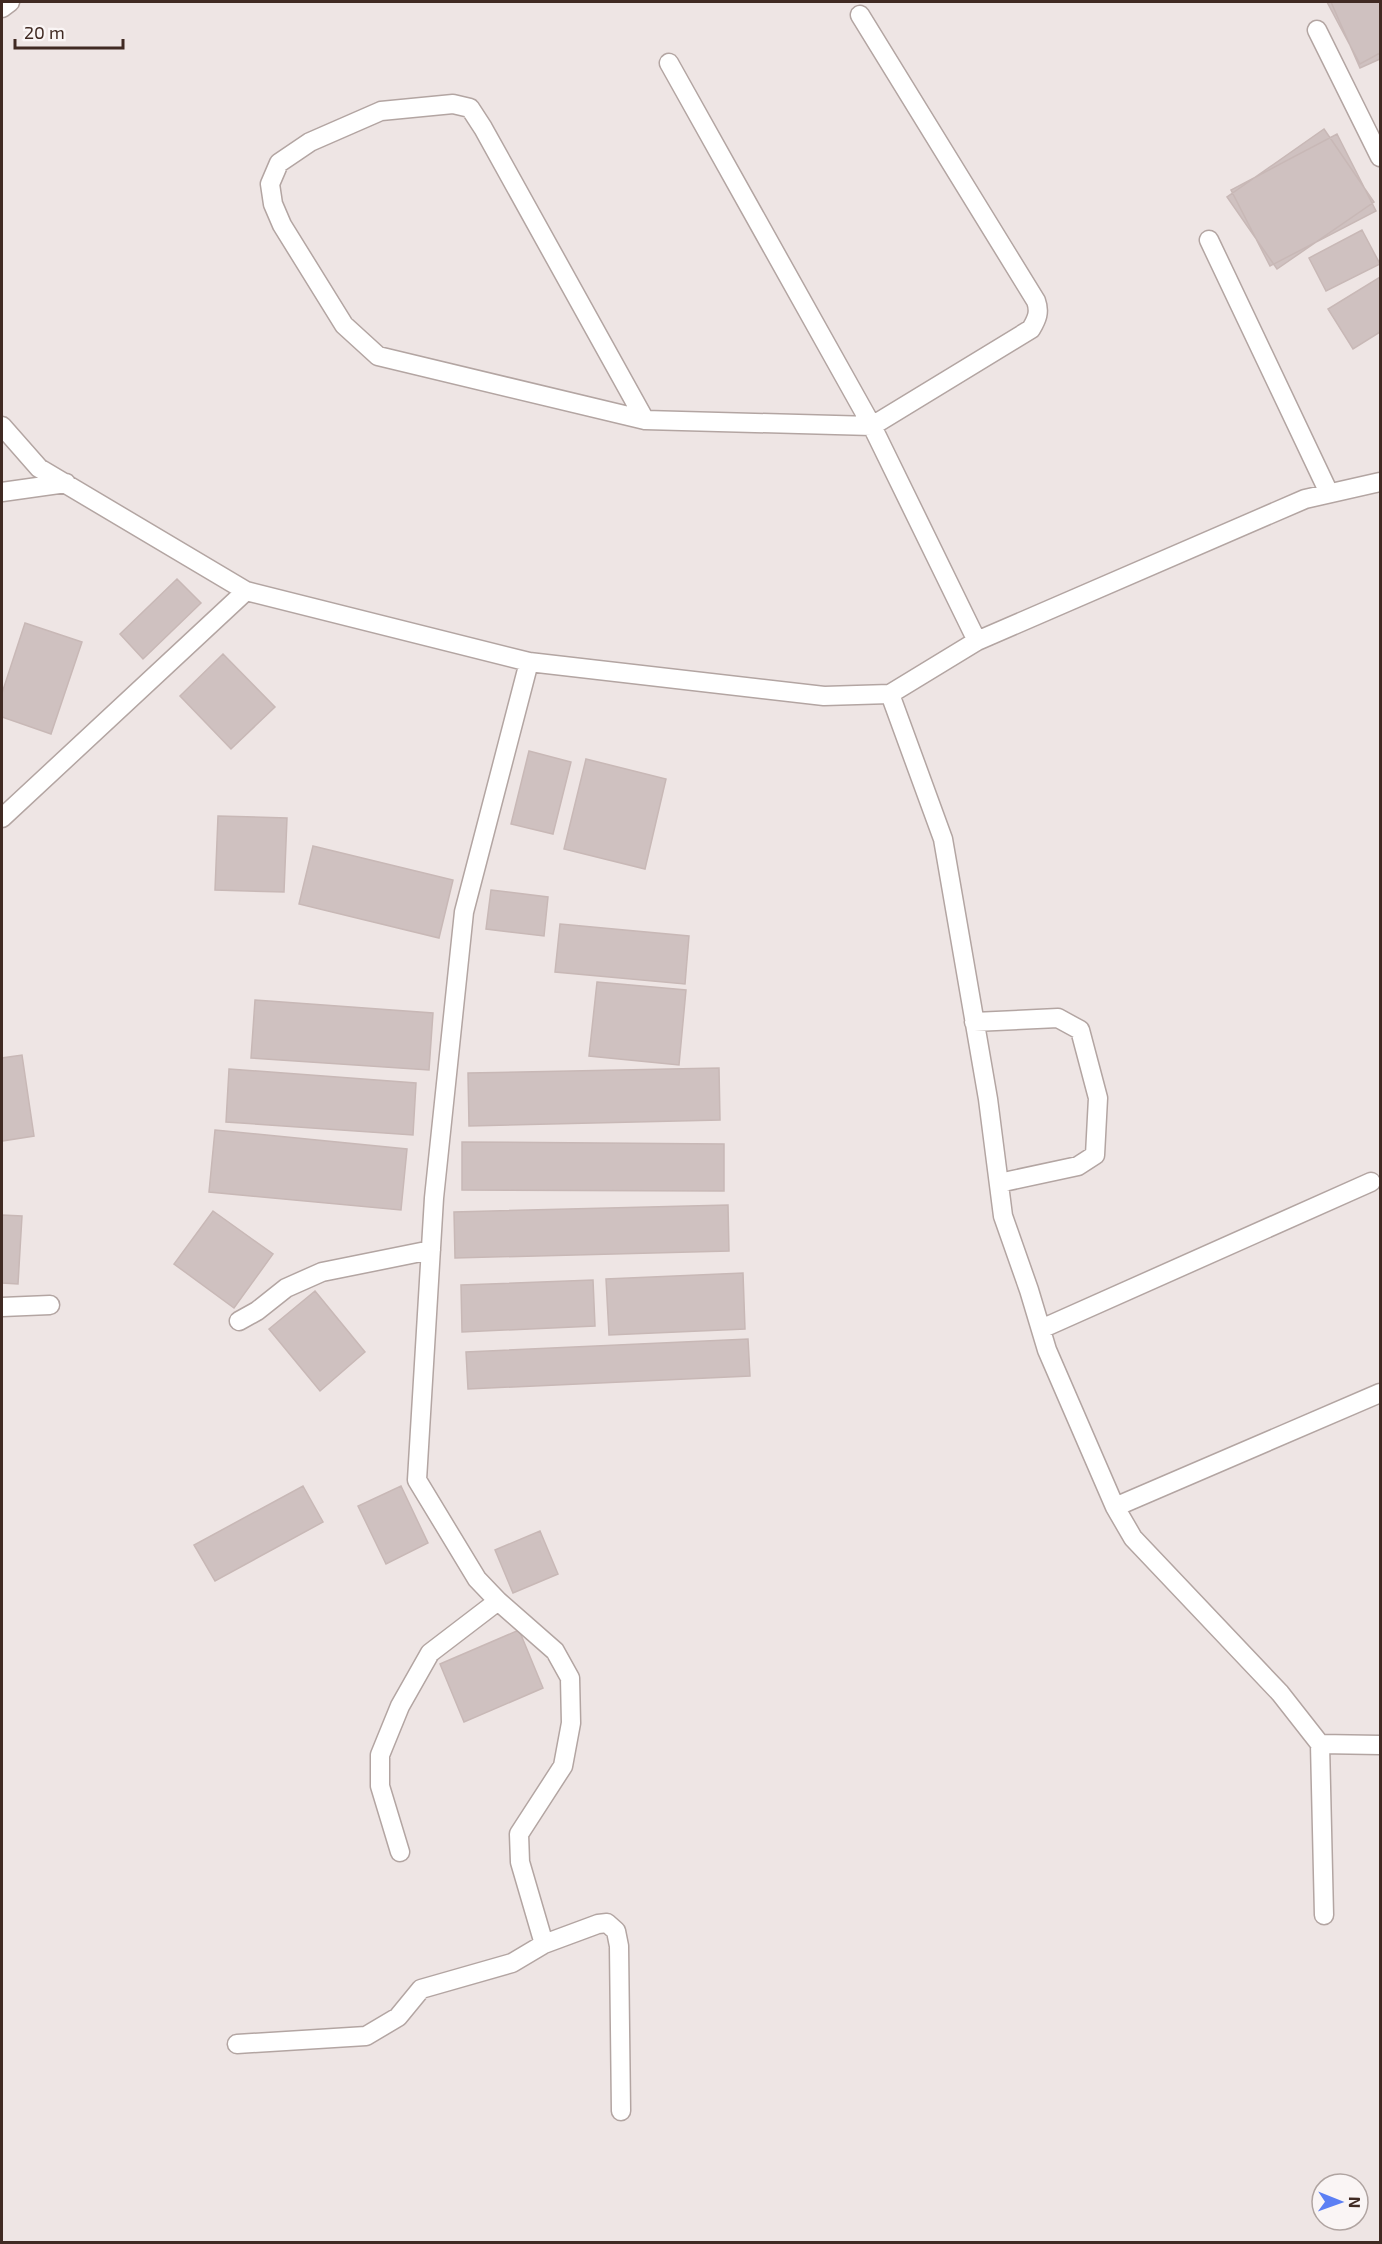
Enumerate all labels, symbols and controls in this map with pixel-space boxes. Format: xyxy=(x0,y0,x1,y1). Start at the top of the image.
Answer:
scale bar xyxy=(15,12,123,50)
text: 20 m xyxy=(24,21,65,43)
north arrow xyxy=(1310,2172,1370,2232)
text: N xyxy=(1346,2196,1365,2208)

